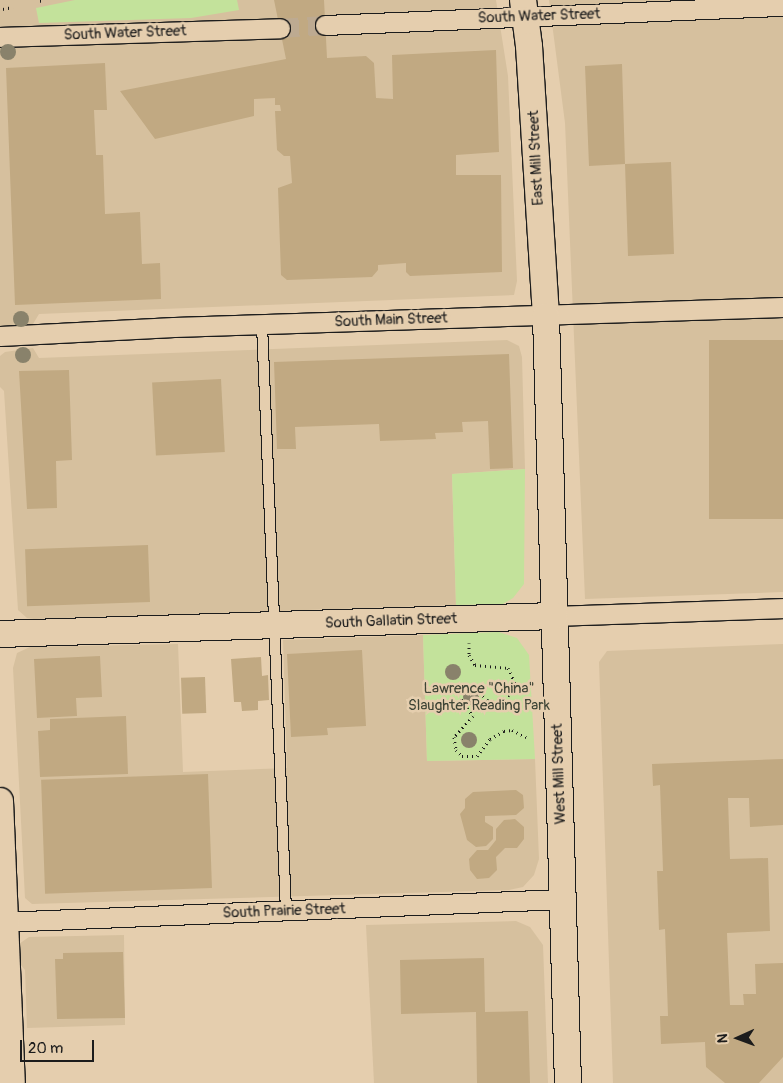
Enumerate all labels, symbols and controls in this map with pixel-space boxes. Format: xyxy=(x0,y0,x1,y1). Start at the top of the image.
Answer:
street label: South Water Street xyxy=(477,5,601,27)
street label: South Water Street xyxy=(63,22,187,44)
street label: East Mill Street xyxy=(525,110,547,206)
street label: South Main Street xyxy=(334,309,448,331)
street label: South Gallatin Street xyxy=(325,610,457,632)
park label: Lawrence "China" Slaughter Reading Park xyxy=(408,679,550,714)
street label: West Mill Street xyxy=(548,723,570,825)
street label: South Prairie Street xyxy=(222,900,346,922)
north arrow xyxy=(713,1013,763,1063)
scale bar xyxy=(22,1030,96,1062)
text: N xyxy=(714,1034,731,1044)
text: 20 m xyxy=(28,1039,63,1058)

